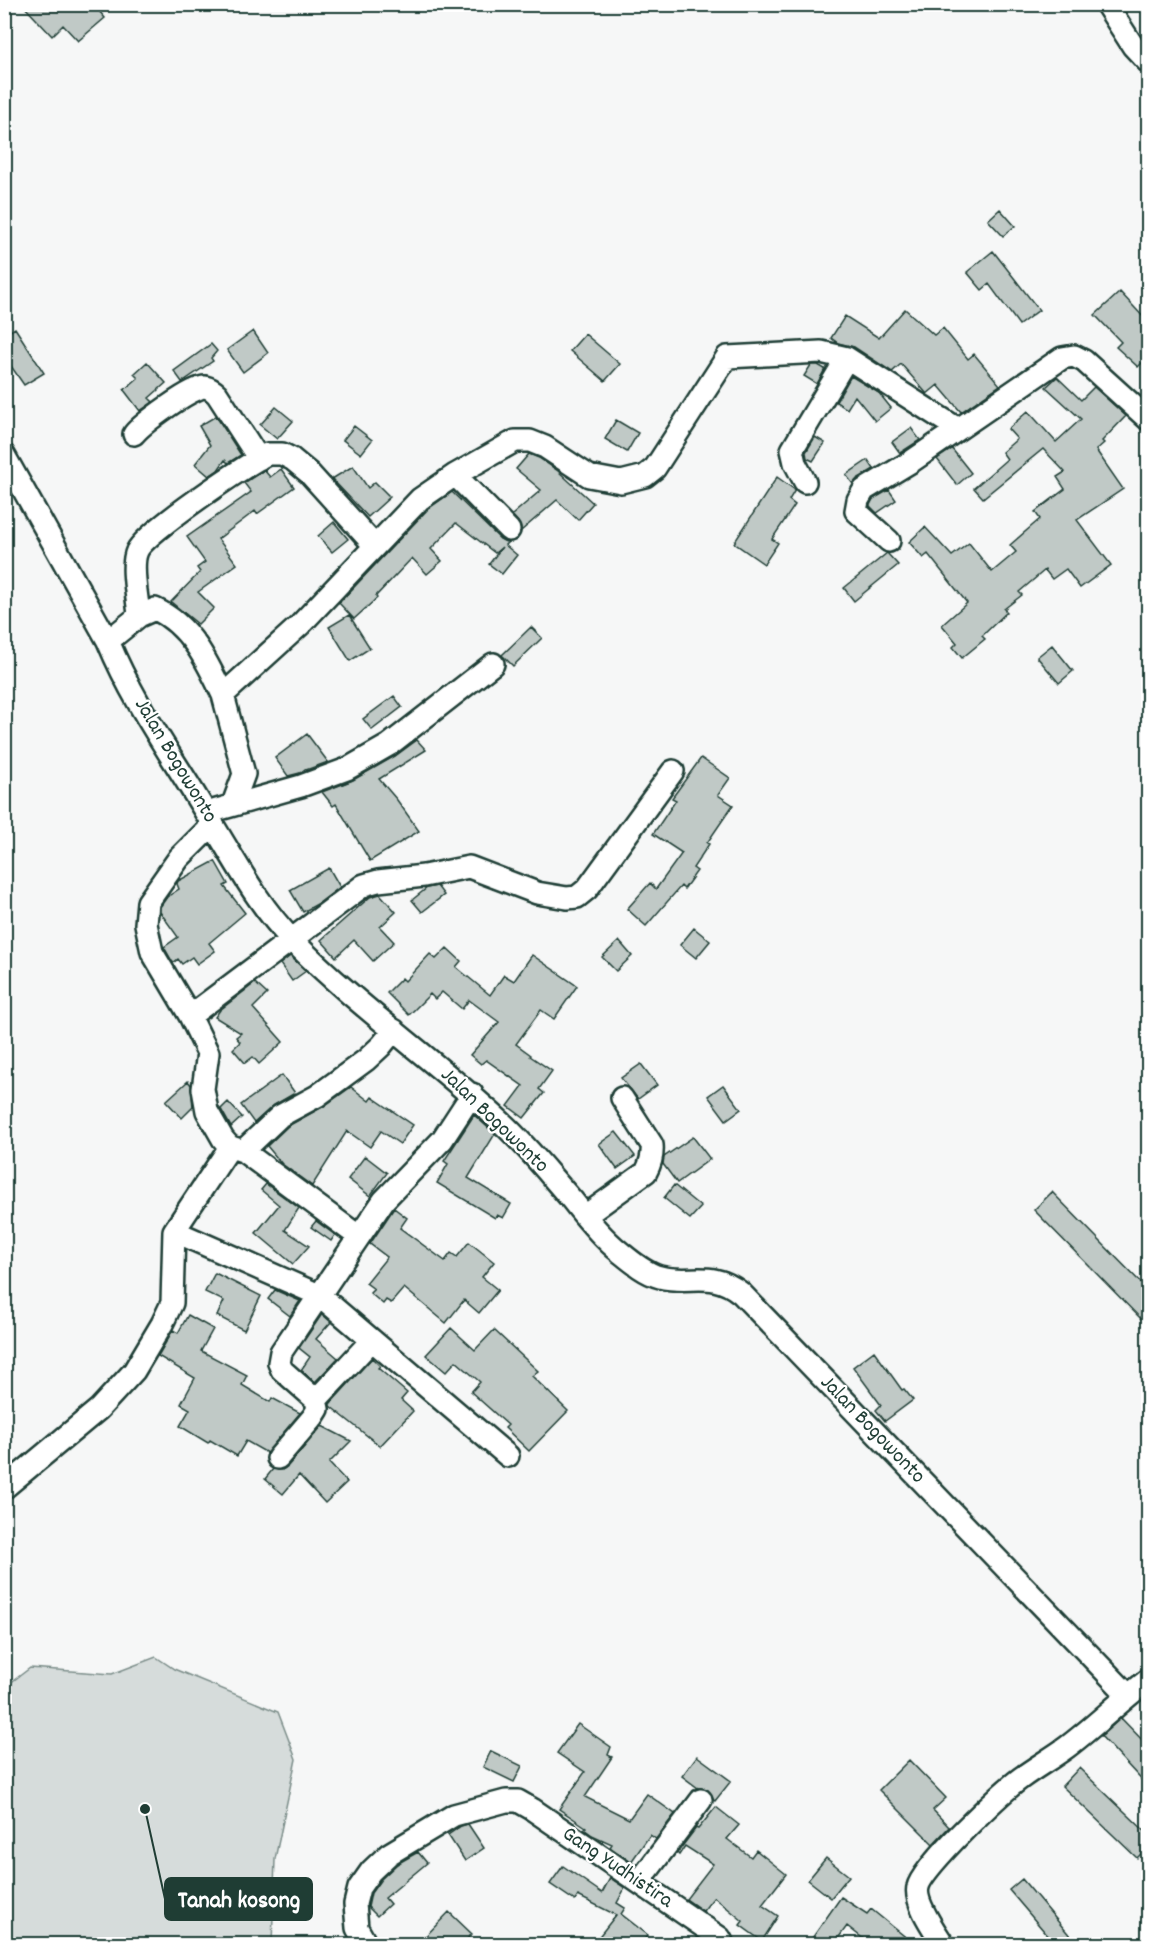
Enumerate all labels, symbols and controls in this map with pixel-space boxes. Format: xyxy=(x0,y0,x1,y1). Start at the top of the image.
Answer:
street label: Jalan Bogowonto xyxy=(125,693,225,829)
street label: Jalan Bogowonto xyxy=(433,1061,555,1181)
street label: Jalan Bogowonto xyxy=(812,1369,932,1491)
street label: Gang Yudhistira xyxy=(555,1819,679,1917)
callout: Tanah kosong xyxy=(165,1878,312,1920)
text: Tanah kosong xyxy=(178,1885,300,1919)

